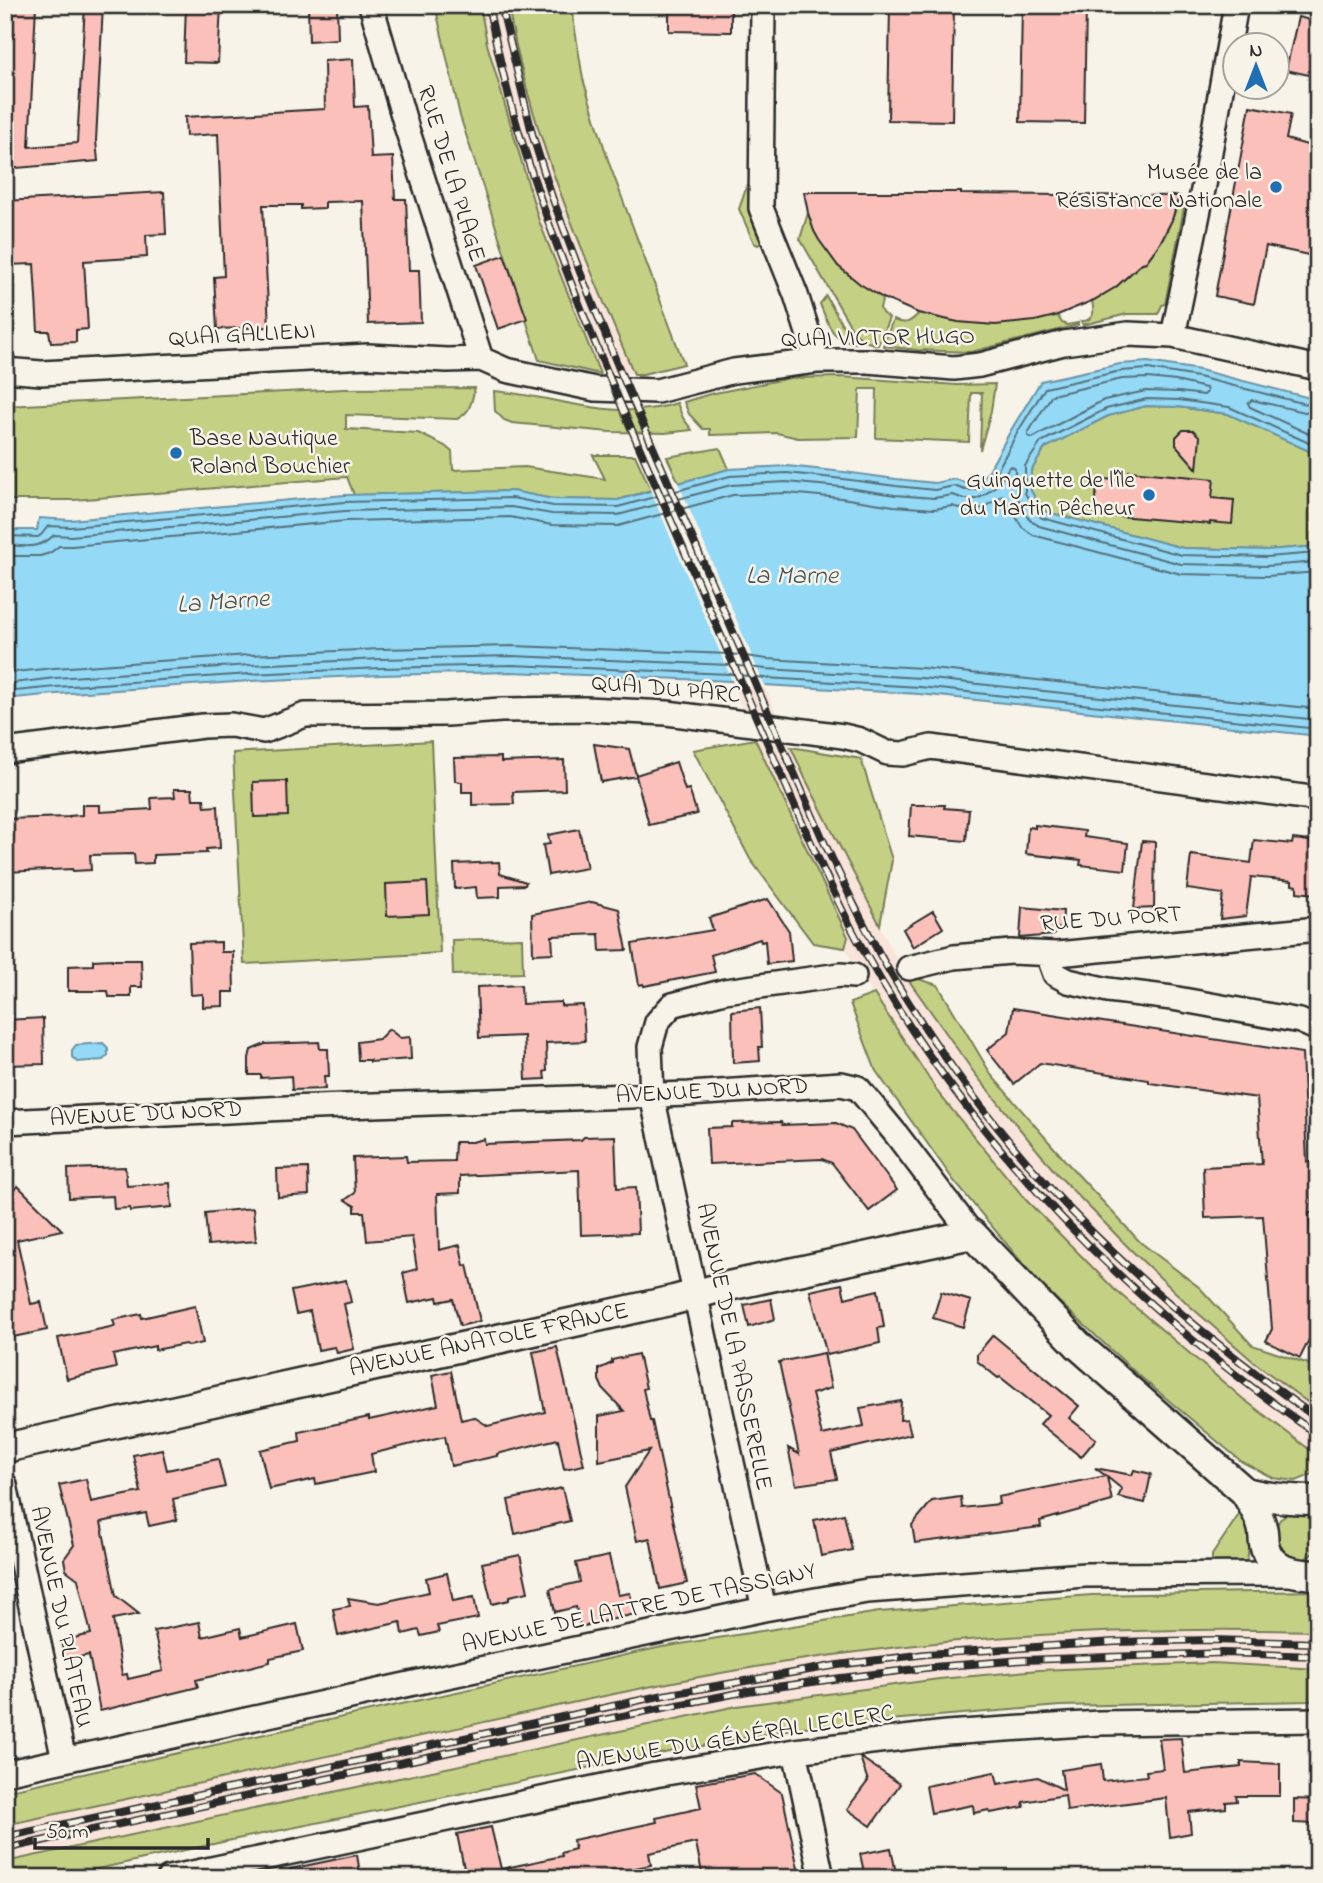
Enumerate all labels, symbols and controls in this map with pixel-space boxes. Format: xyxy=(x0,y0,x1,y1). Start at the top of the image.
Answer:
north arrow xyxy=(1222,32,1292,102)
text: N xyxy=(1250,38,1263,65)
street label: RUE DE LA PLAGE xyxy=(407,82,493,266)
place label: Musée de la Résistance Nationale xyxy=(1055,156,1262,219)
marker: Musée de la Résistance Nationale xyxy=(1268,179,1284,195)
street label: QUAI GALLIENI xyxy=(168,315,316,357)
street label: QUAI VICTOR HUGO xyxy=(781,320,975,358)
place label: Base Nautique Roland Bouchier xyxy=(189,422,351,485)
marker: Base Nautique Roland Bouchier xyxy=(168,445,184,461)
place label: Guinguette de l'île du Martin Pêcheur xyxy=(960,464,1136,527)
marker: Guinguette de l'île du Martin Pêcheur xyxy=(1141,487,1157,503)
water label: La Marne xyxy=(746,558,840,596)
water label: La Marne xyxy=(176,581,272,625)
street label: QUAI DU PARC xyxy=(590,666,742,714)
street label: RUE DU PORT xyxy=(1039,898,1183,942)
street label: AVENUE DU NORD xyxy=(615,1069,809,1115)
street label: AVENUE DU NORD xyxy=(49,1092,243,1138)
street label: AVENUE DE LA PASSERELLE xyxy=(685,1200,781,1494)
street label: AVENUE ANATOLE FRANCE xyxy=(346,1294,632,1388)
street label: AVENUE DU PLATEAU xyxy=(19,1503,101,1731)
street label: AVENUE DE LATTRE DE TASSIGNY xyxy=(459,1554,819,1664)
street label: AVENUE DU GÉNÉRAL LECLERC xyxy=(574,1697,896,1781)
scale bar xyxy=(35,1806,208,1850)
text: 50 m xyxy=(46,1818,89,1848)

